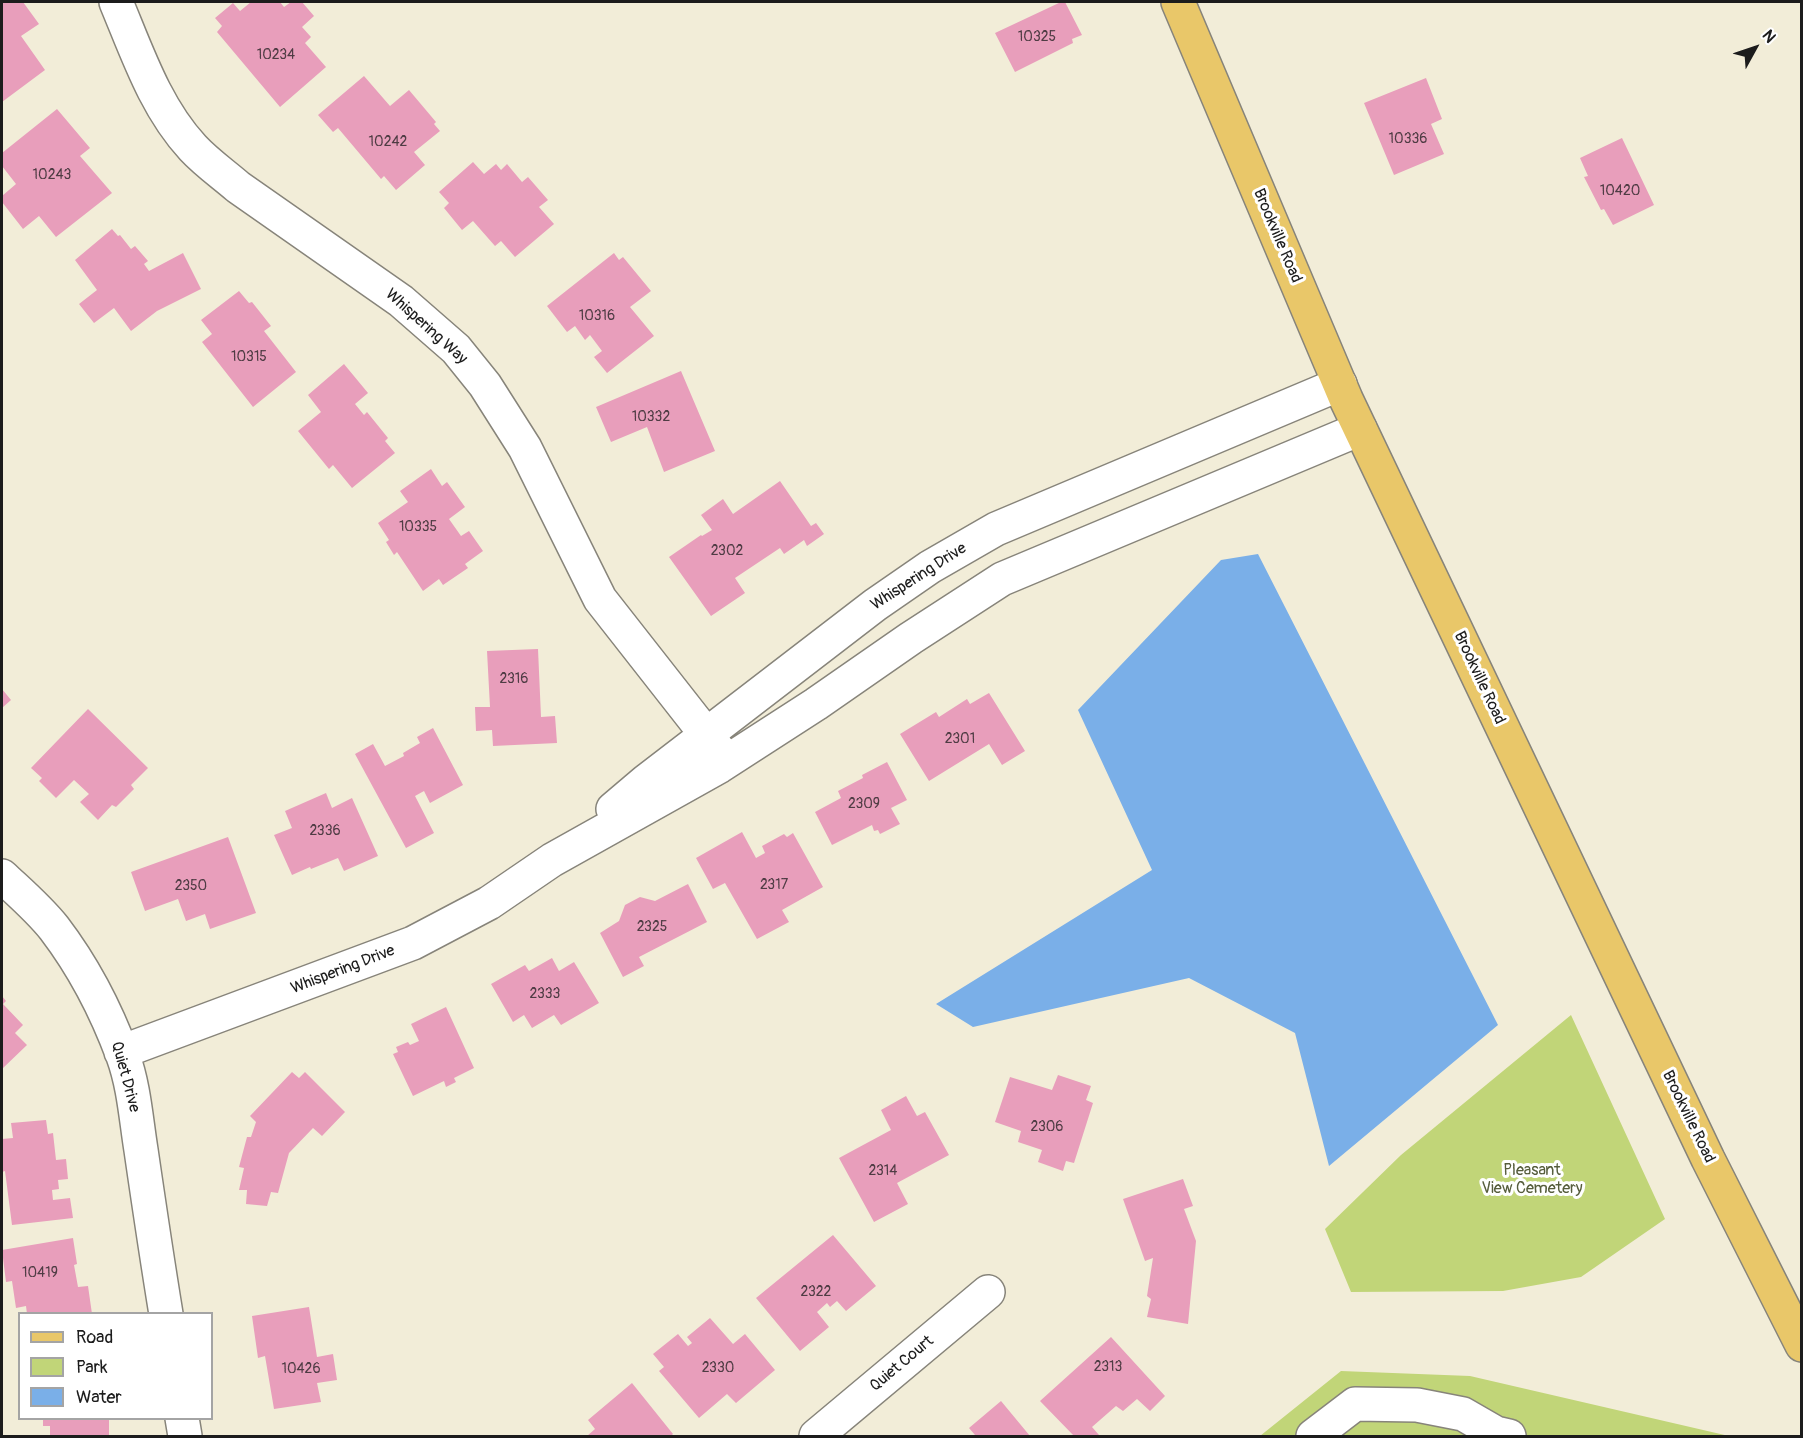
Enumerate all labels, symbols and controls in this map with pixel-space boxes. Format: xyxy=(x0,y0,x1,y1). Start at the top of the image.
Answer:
north arrow xyxy=(1725,18,1785,78)
text: N xyxy=(1758,26,1780,47)
house number: 10325 xyxy=(1018,29,1056,45)
house number: 10234 xyxy=(257,47,295,63)
house number: 10336 xyxy=(1389,131,1427,147)
house number: 10242 xyxy=(369,134,407,150)
house number: 10243 xyxy=(33,167,71,183)
house number: 10420 xyxy=(1600,183,1640,199)
street label: Brookville Road xyxy=(1249,186,1305,286)
street label: Whispering Way xyxy=(381,285,471,369)
house number: 10316 xyxy=(579,308,615,324)
house number: 10315 xyxy=(231,349,267,365)
house number: 10332 xyxy=(632,409,670,425)
house number: 10335 xyxy=(399,519,437,535)
street label: Whispering Drive xyxy=(868,539,970,615)
house number: 2302 xyxy=(711,543,743,559)
street label: Brookville Road xyxy=(1449,628,1509,728)
house number: 2316 xyxy=(500,671,528,687)
house number: 2301 xyxy=(945,731,975,747)
house number: 2309 xyxy=(848,796,880,812)
house number: 2336 xyxy=(309,823,341,839)
house number: 2317 xyxy=(760,877,788,893)
house number: 2350 xyxy=(175,878,207,894)
house number: 2325 xyxy=(637,919,667,935)
street label: Whispering Drive xyxy=(288,941,398,999)
house number: 2333 xyxy=(530,986,560,1002)
street label: Quiet Drive xyxy=(106,1039,144,1115)
street label: Brookville Road xyxy=(1657,1068,1719,1166)
house number: 2306 xyxy=(1031,1119,1063,1135)
park label: Pleasant View Cemetery xyxy=(1481,1161,1583,1199)
house number: 2314 xyxy=(869,1163,897,1179)
house number: 10419 xyxy=(22,1265,58,1281)
house number: 2322 xyxy=(801,1284,831,1300)
legend xyxy=(18,1312,213,1420)
text: Road xyxy=(76,1326,113,1349)
street label: Quiet Court xyxy=(866,1332,938,1396)
text: Park xyxy=(76,1356,108,1379)
house number: 2313 xyxy=(1094,1359,1122,1375)
house number: 2330 xyxy=(702,1360,734,1376)
house number: 10426 xyxy=(281,1361,321,1377)
text: Water xyxy=(76,1386,122,1409)

